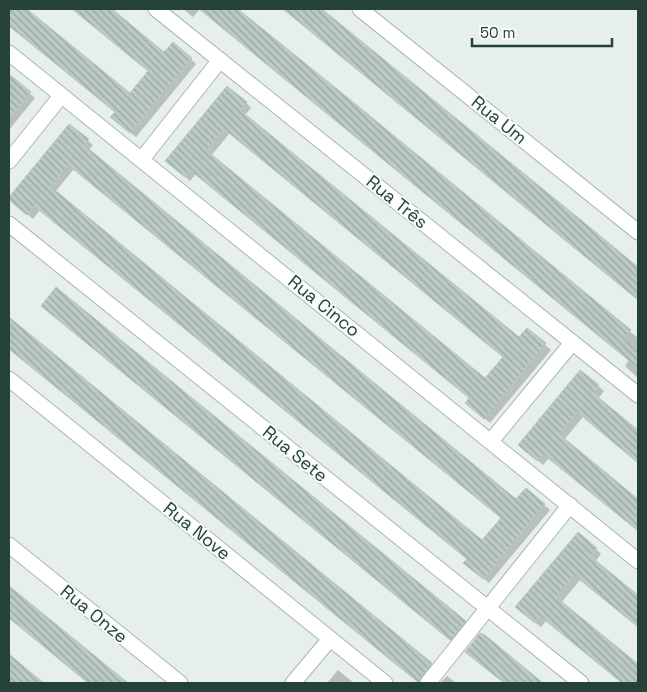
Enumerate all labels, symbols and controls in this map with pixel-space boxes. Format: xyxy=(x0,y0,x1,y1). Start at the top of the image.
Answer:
scale bar xyxy=(472,15,612,47)
text: 50 m xyxy=(480,23,515,42)
street label: Rua Um xyxy=(467,90,532,149)
street label: Rua Três xyxy=(362,170,433,233)
street label: Rua Cinco xyxy=(284,270,365,342)
street label: Rua Sete xyxy=(258,420,333,487)
street label: Rua Nove xyxy=(159,496,236,565)
street label: Rua Onze xyxy=(56,579,133,648)

